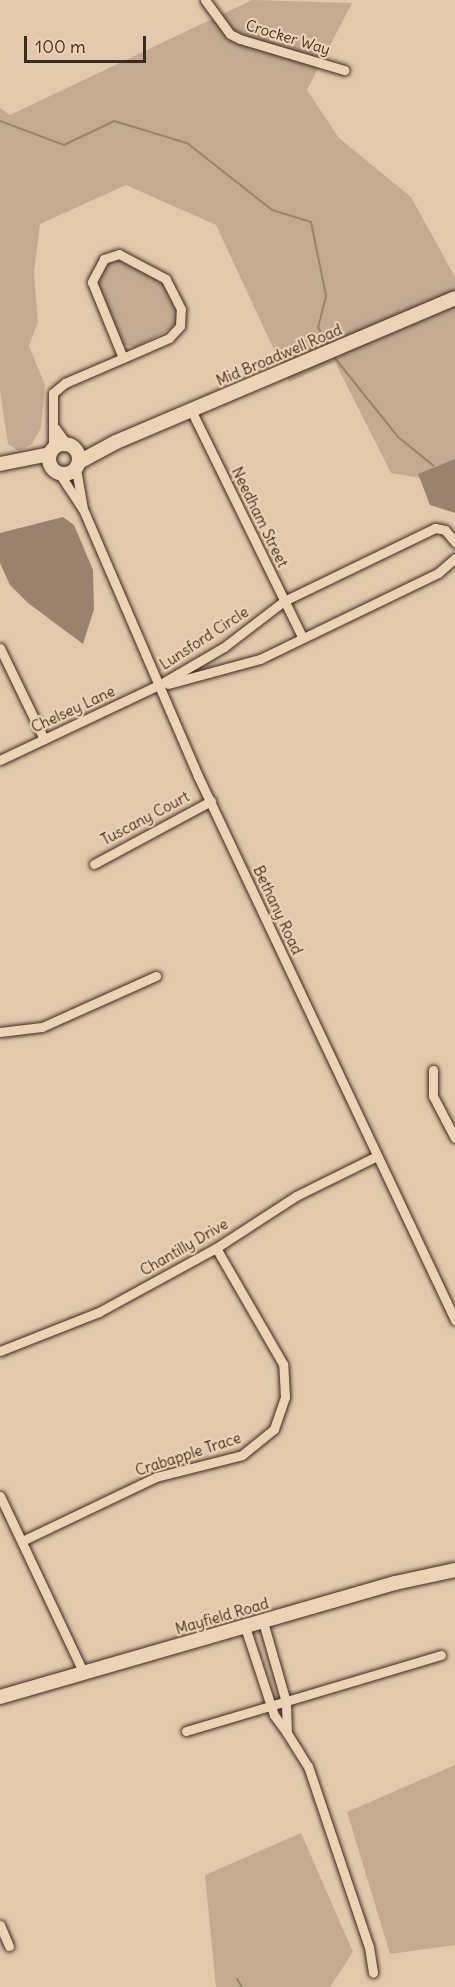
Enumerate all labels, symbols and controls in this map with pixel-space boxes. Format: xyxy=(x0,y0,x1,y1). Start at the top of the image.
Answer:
street label: Crocker Way xyxy=(244,16,332,58)
scale bar xyxy=(27,24,148,62)
text: 100 m xyxy=(35,35,86,58)
street label: Mid Broadwell Road xyxy=(213,320,345,390)
street label: Needham Street xyxy=(228,464,292,570)
street label: Lunsford Circle xyxy=(156,603,252,673)
street label: Chelsey Lane xyxy=(28,682,118,736)
street label: Tuscany Court xyxy=(98,787,192,849)
street label: Bethany Road xyxy=(250,863,306,957)
street label: Chantilly Drive xyxy=(137,1215,231,1279)
street label: Crabapple Trace xyxy=(133,1428,243,1480)
street label: Mayfield Road xyxy=(173,1594,271,1638)

